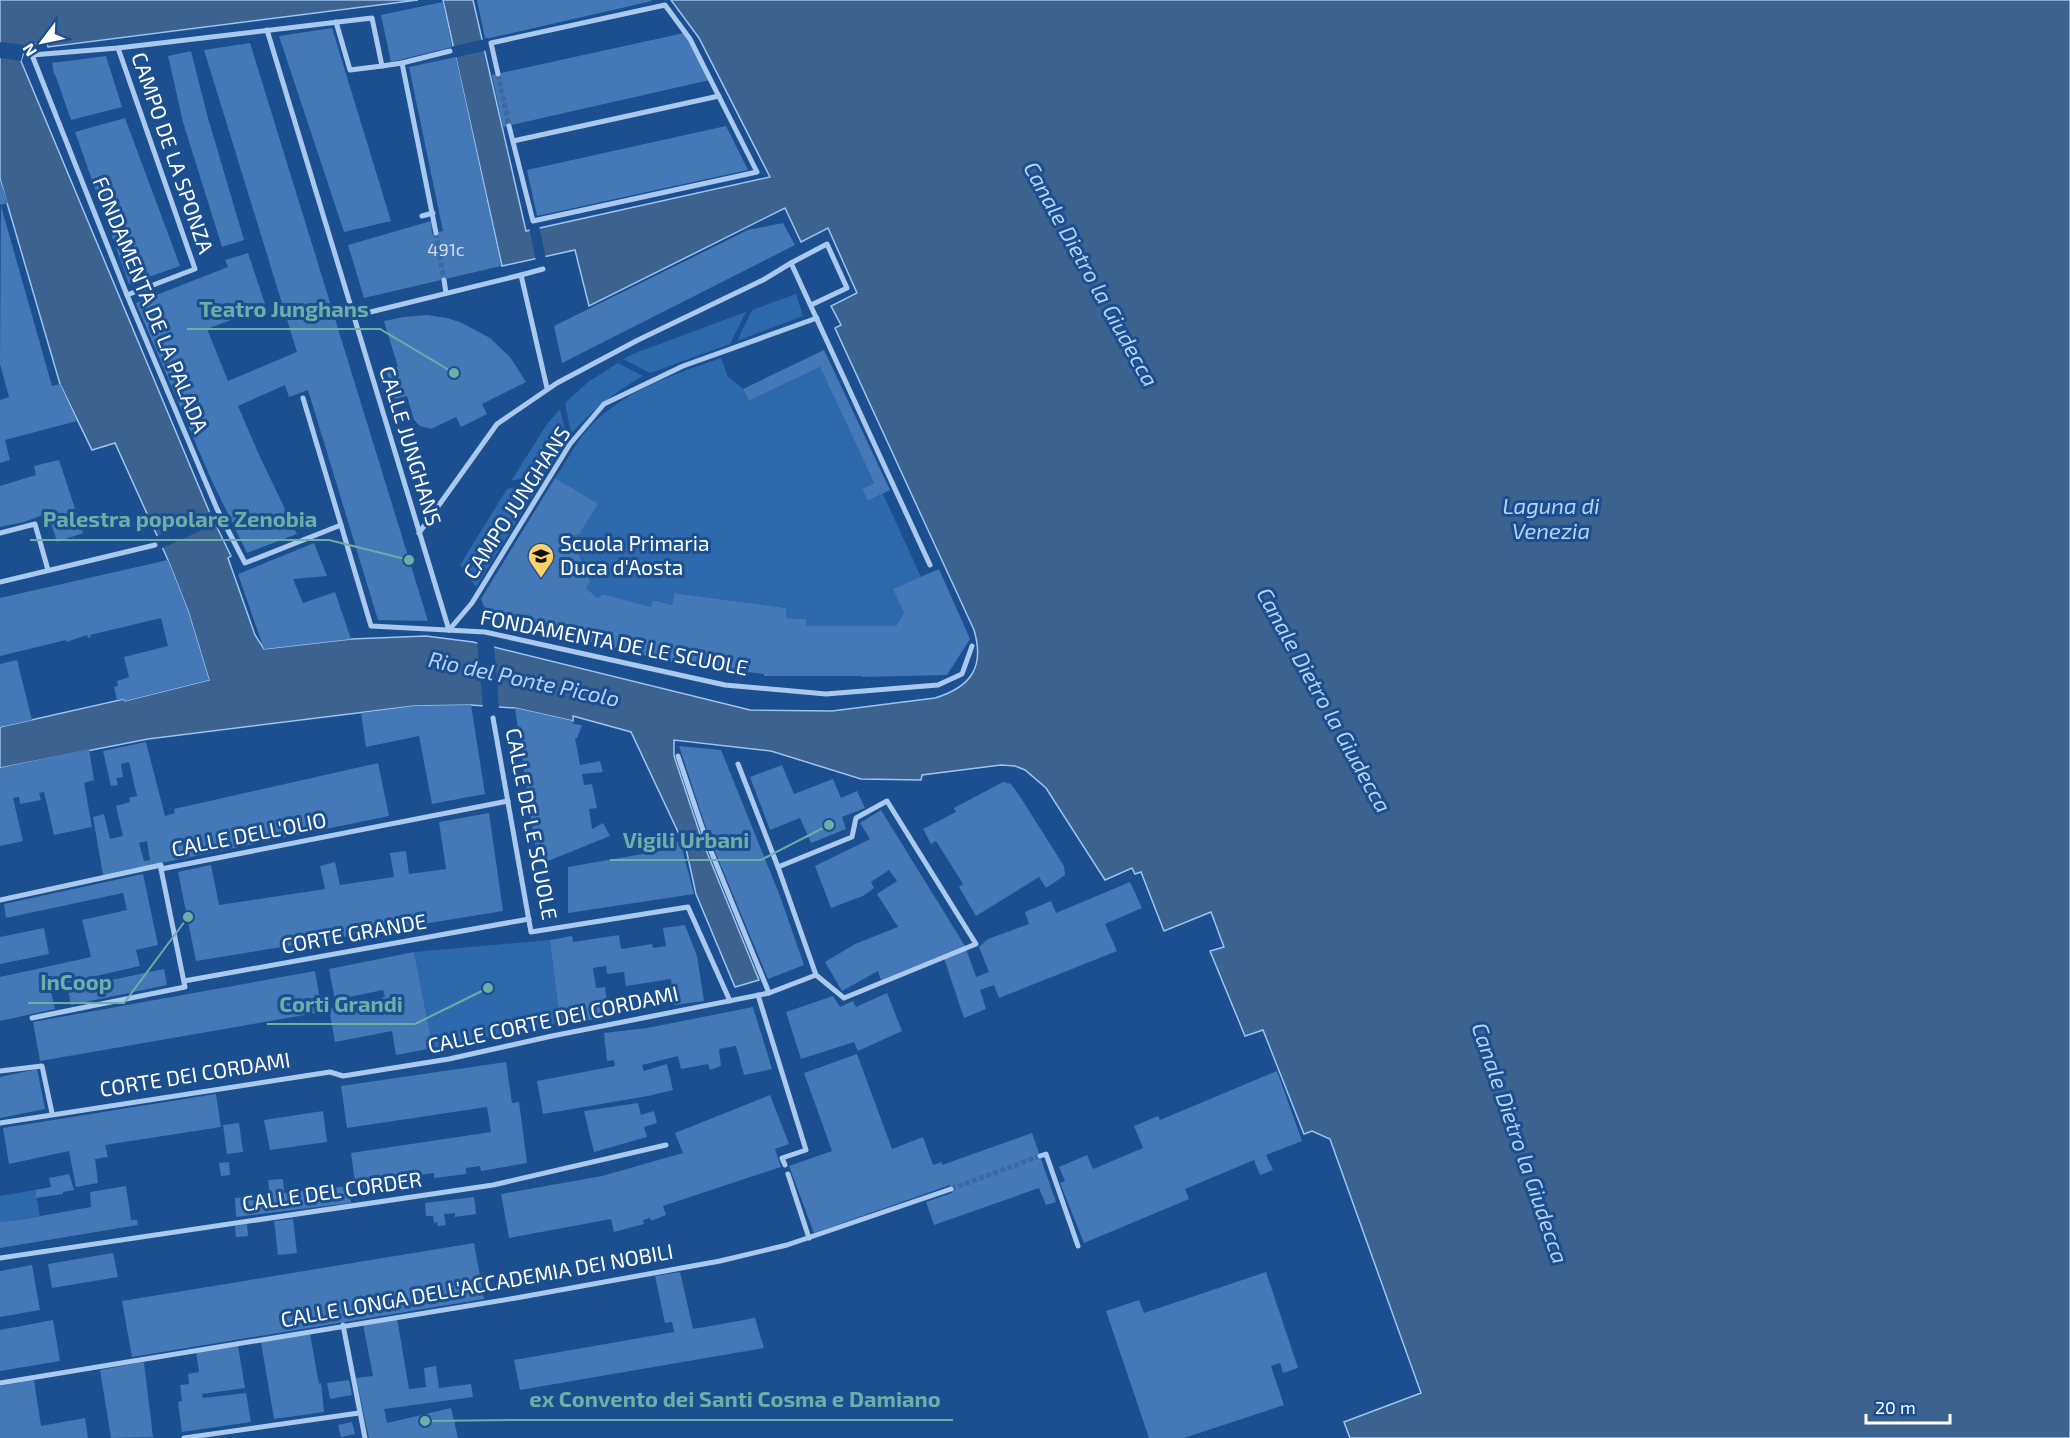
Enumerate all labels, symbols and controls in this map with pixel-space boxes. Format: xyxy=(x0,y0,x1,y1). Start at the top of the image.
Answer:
north arrow xyxy=(12,12,72,72)
text: N xyxy=(18,40,40,60)
street label: CAMPO DE LA SPONZA xyxy=(127,49,220,256)
water label: Canale Dietro la Giudecca xyxy=(1019,157,1165,390)
street label: FONDAMENTA DE LA PALADA xyxy=(88,173,214,436)
house number: 491c xyxy=(427,238,465,260)
callout: Teatro Junghans xyxy=(187,289,380,329)
text: Teatro Junghans xyxy=(199,295,369,321)
street label: CALLE JUNGHANS xyxy=(375,363,448,528)
street label: CAMPO JUNGHANS xyxy=(457,421,574,583)
water label: Laguna di Venezia xyxy=(1502,492,1600,543)
callout: Palestra popolare Zenobia xyxy=(30,500,329,540)
text: Palestra popolare Zenobia xyxy=(43,505,317,531)
place label: Scuola Primaria Duca d'Aosta xyxy=(560,530,710,579)
school or university icon: Scuola Primaria Duca d'Aosta xyxy=(526,541,556,579)
water label: Canale Dietro la Giudecca xyxy=(1252,583,1398,816)
street label: FONDAMENTA DE LE SCUOLE xyxy=(478,603,750,680)
water label: Rio del Ponte Picolo xyxy=(426,645,622,711)
street label: CALLE DE LE SCUOLE xyxy=(502,726,563,922)
street label: CALLE DELL'OLIO xyxy=(169,806,328,861)
callout: Vigili Urbani xyxy=(610,820,761,860)
text: Vigili Urbani xyxy=(623,826,749,852)
street label: CORTE GRANDE xyxy=(279,907,428,958)
callout: InCoop xyxy=(28,963,124,1003)
text: InCoop xyxy=(40,968,112,994)
street label: CALLE CORTE DEI CORDAMI xyxy=(425,980,680,1057)
callout: Corti Grandi xyxy=(267,984,415,1024)
text: Corti Grandi xyxy=(279,990,403,1016)
water label: Canale Dietro la Giudecca xyxy=(1467,1019,1574,1267)
street label: CORTE DEI CORDAMI xyxy=(98,1046,292,1101)
street label: CALLE DEL CORDER xyxy=(240,1166,423,1216)
street label: CALLE LONGA DELL'ACCADEMIA DEI NOBILI xyxy=(279,1238,675,1331)
callout: ex Convento dei Santi Cosma e Damiano xyxy=(517,1380,953,1420)
text: ex Convento dei Santi Cosma e Damiano xyxy=(529,1385,941,1411)
scale bar xyxy=(1866,1387,1950,1425)
text: 20 m xyxy=(1875,1396,1916,1418)

